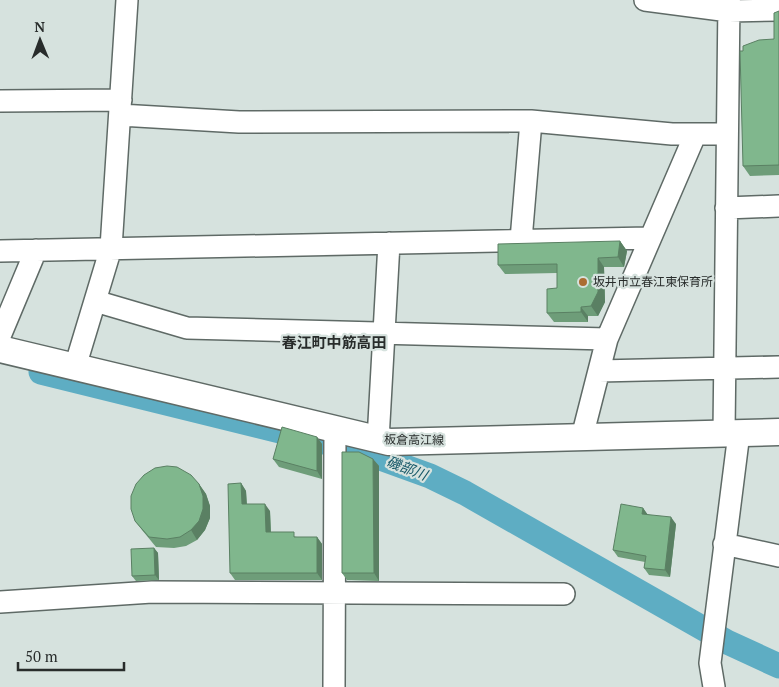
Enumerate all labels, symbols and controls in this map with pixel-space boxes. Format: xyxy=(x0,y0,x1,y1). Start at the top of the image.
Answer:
north arrow xyxy=(15,15,65,65)
text: N xyxy=(34,17,46,36)
place label: 坂井市立春江東保育所 xyxy=(593,274,713,289)
marker: 坂井市立春江東保育所 xyxy=(577,276,589,288)
district label: 春江町中筋高田 xyxy=(281,332,387,352)
street label: 板倉高江線 xyxy=(384,431,444,448)
water label: 磯部川 xyxy=(384,451,432,485)
scale bar xyxy=(18,640,124,672)
text: 50 m xyxy=(25,646,58,666)

